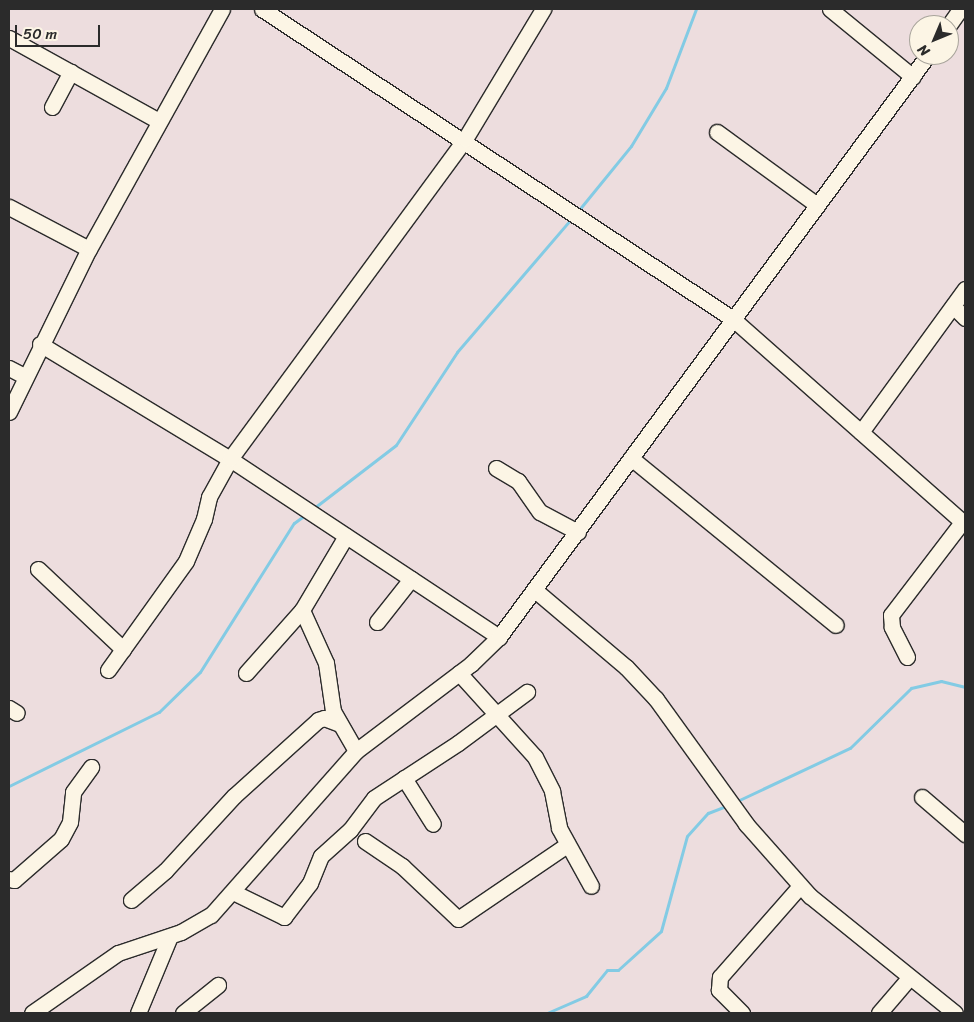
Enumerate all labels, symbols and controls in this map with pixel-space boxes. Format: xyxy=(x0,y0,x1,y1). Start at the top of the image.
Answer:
scale bar xyxy=(18,15,102,47)
north arrow xyxy=(909,15,959,65)
text: 50 m xyxy=(23,21,57,47)
text: N xyxy=(911,38,936,63)

